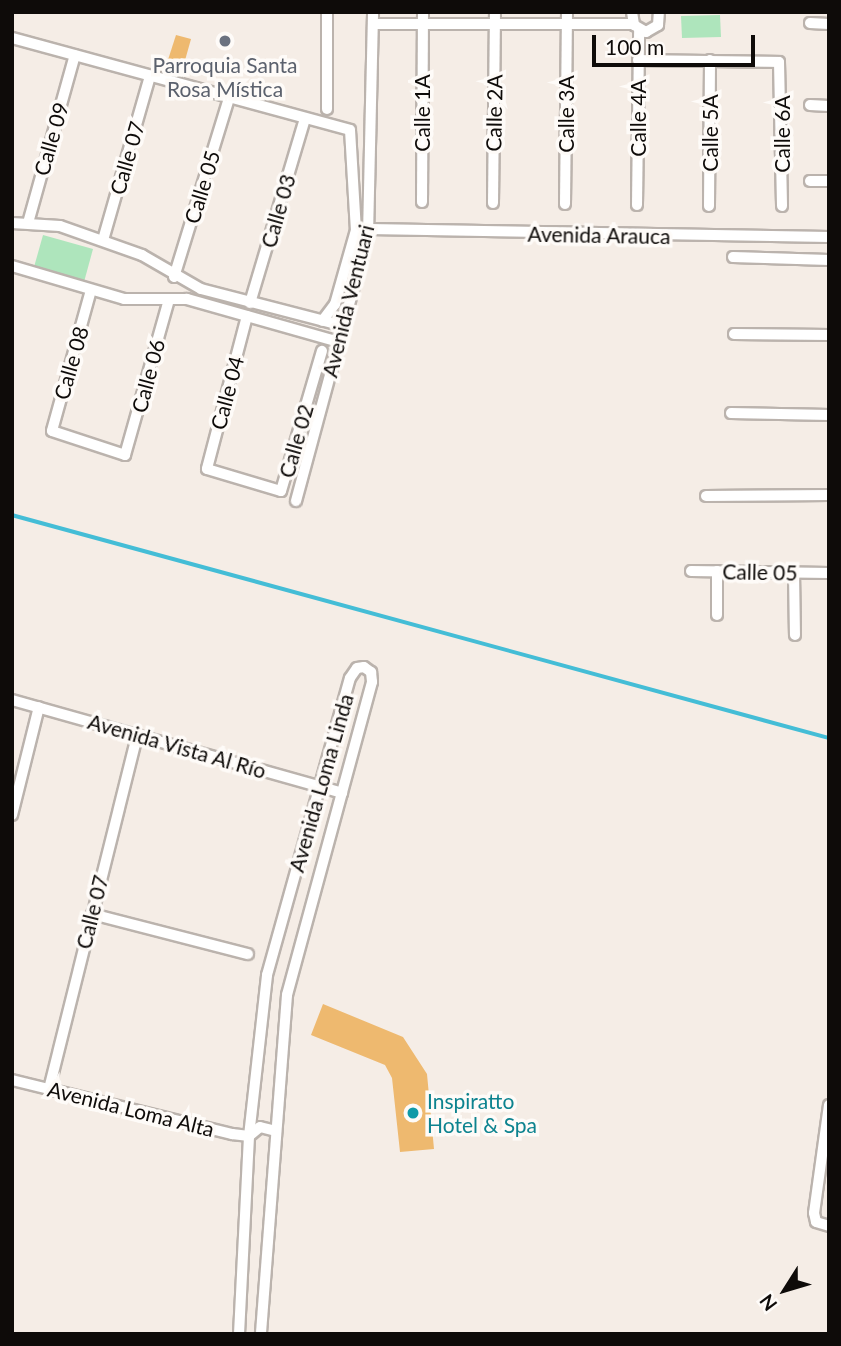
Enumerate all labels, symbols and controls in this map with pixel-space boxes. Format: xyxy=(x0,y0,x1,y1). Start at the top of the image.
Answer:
scale bar xyxy=(596,21,759,65)
marker: Parroquia Santa Rosa Mística xyxy=(217,33,233,49)
text: 100 m xyxy=(605,34,664,59)
place label: Parroquia Santa Rosa Mística xyxy=(152,52,298,102)
street label: Calle 1A xyxy=(409,74,435,152)
street label: Calle 2A xyxy=(481,74,507,152)
street label: Calle 3A xyxy=(553,75,579,153)
street label: Calle 4A xyxy=(625,79,651,157)
street label: Calle 5A xyxy=(697,94,723,172)
street label: Calle 6A xyxy=(769,95,795,173)
street label: Calle 09 xyxy=(29,99,73,179)
street label: Calle 07 xyxy=(105,118,149,198)
street label: Calle 05 xyxy=(179,147,225,227)
street label: Calle 03 xyxy=(256,171,300,251)
street label: Avenida Arauca xyxy=(527,221,671,249)
street label: Avenida Ventuari xyxy=(317,222,379,380)
street label: Calle 08 xyxy=(49,323,93,403)
street label: Calle 06 xyxy=(126,336,170,416)
street label: Calle 04 xyxy=(205,353,249,433)
street label: Calle 02 xyxy=(274,401,318,481)
street label: Calle 05 xyxy=(722,559,798,585)
street label: Avenida Loma Linda xyxy=(284,691,358,875)
street label: Avenida Vista Al Río xyxy=(84,708,270,784)
street label: Calle 07 xyxy=(71,872,113,952)
street label: Avenida Loma Alta xyxy=(45,1076,217,1142)
place label: Inspiratto Hotel & Spa xyxy=(427,1088,537,1138)
marker: Inspiratto Hotel & Spa xyxy=(405,1105,421,1121)
north arrow xyxy=(750,1255,820,1325)
text: N xyxy=(754,1290,781,1316)

